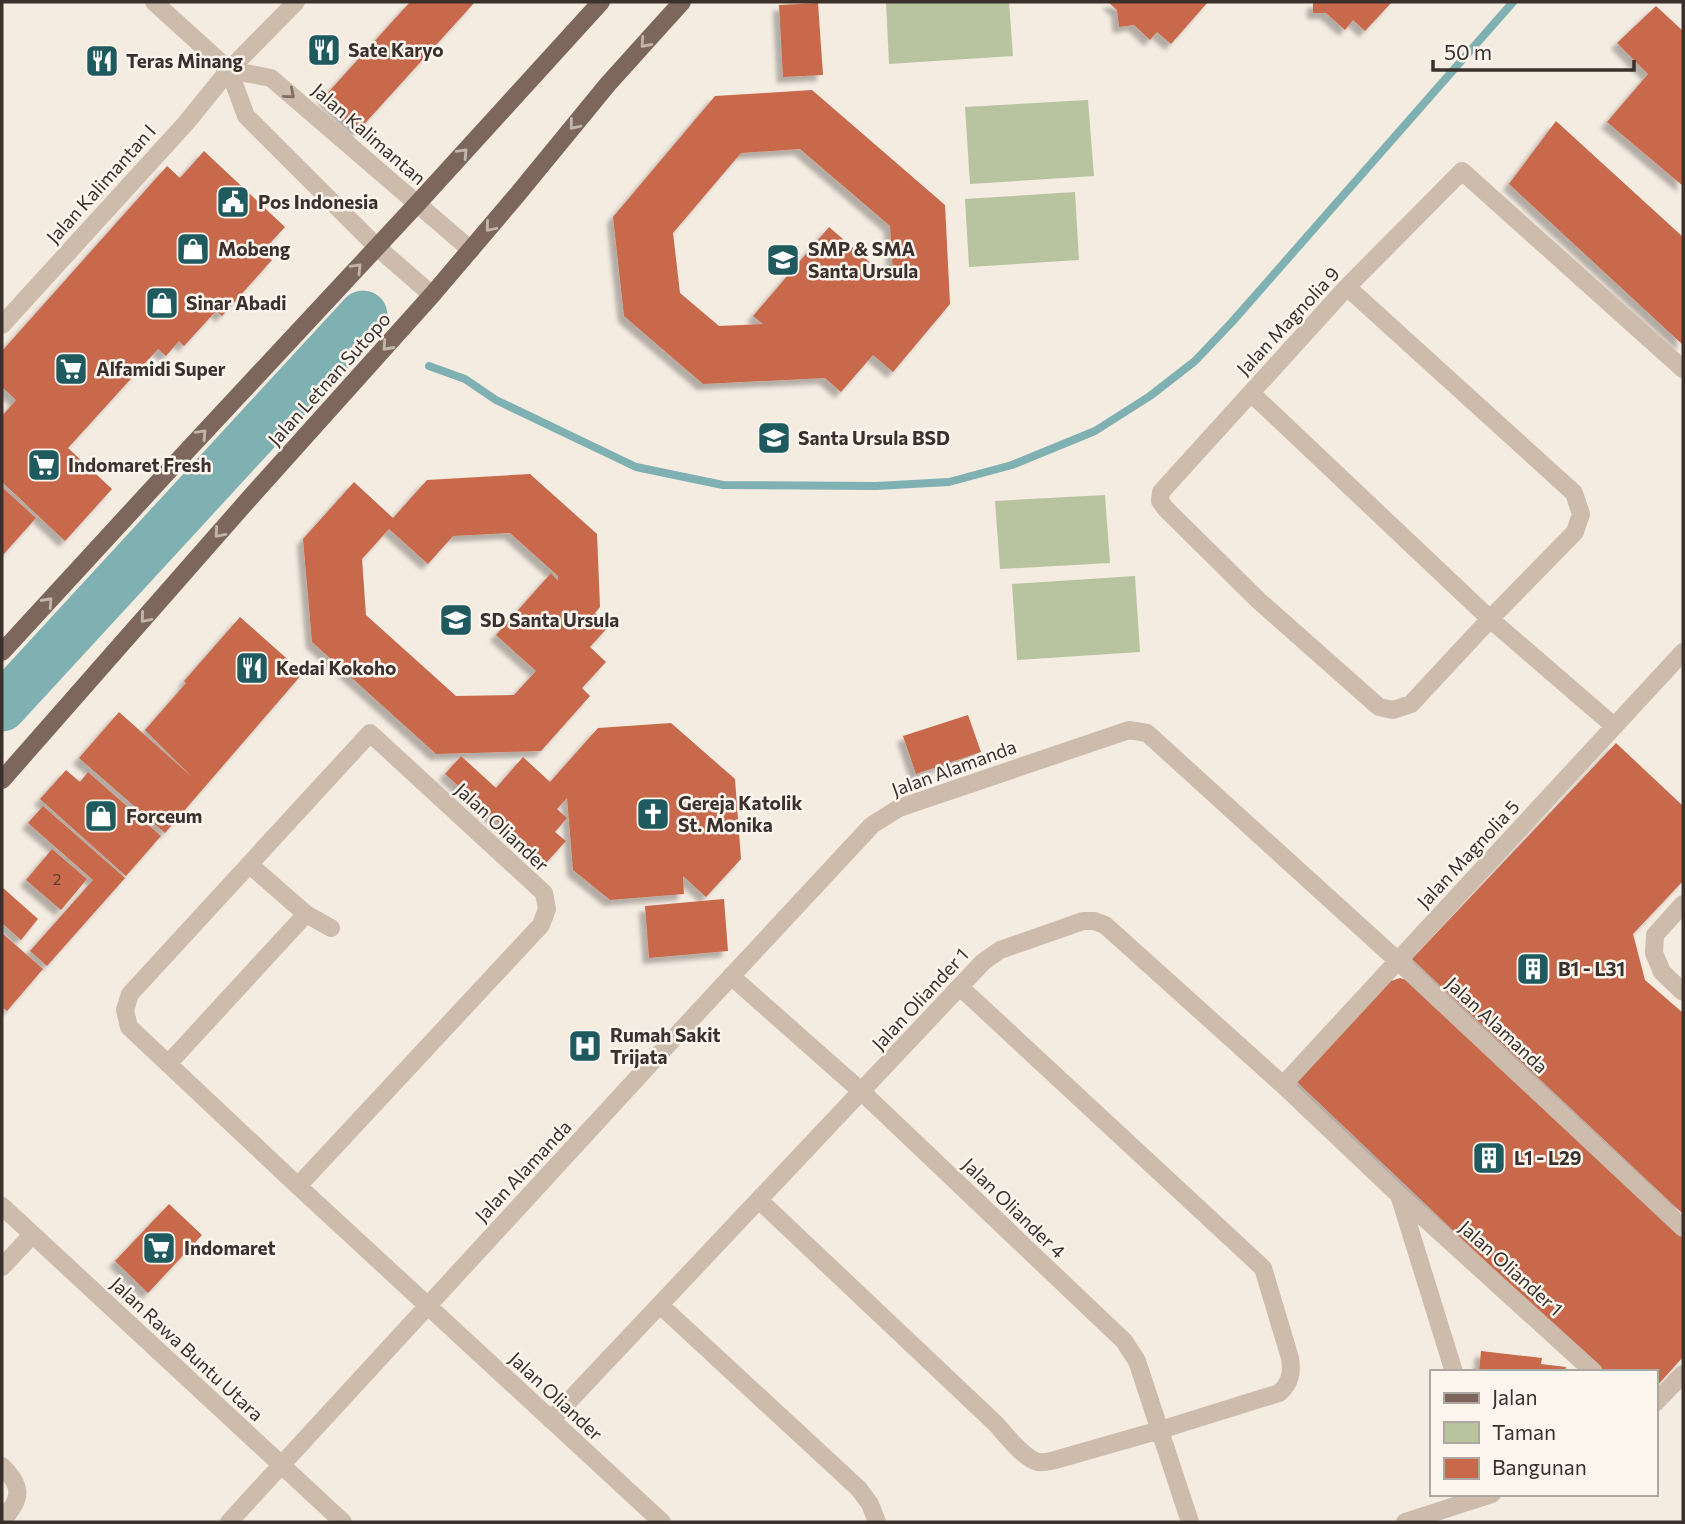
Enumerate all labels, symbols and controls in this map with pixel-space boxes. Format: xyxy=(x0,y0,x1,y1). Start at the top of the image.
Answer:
scale bar xyxy=(1433,28,1634,72)
restaurant icon: Sate Karyo xyxy=(305,31,343,69)
one-way arrow xyxy=(641,35,653,48)
place label: Sate Karyo xyxy=(348,38,444,61)
text: 50 m xyxy=(1444,39,1492,64)
restaurant icon: Teras Minang xyxy=(83,42,121,80)
place label: Teras Minang xyxy=(126,49,244,72)
street label: Jalan Kalimantan xyxy=(308,78,431,189)
one-way arrow xyxy=(283,86,295,99)
one-way arrow xyxy=(569,118,582,130)
street label: Jalan Kalimantan I xyxy=(41,119,160,248)
one-way arrow xyxy=(455,148,468,161)
public building icon: Pos Indonesia xyxy=(214,183,252,221)
place label: Pos Indonesia xyxy=(258,190,378,213)
one-way arrow xyxy=(486,219,498,232)
shop icon: Mobeng xyxy=(174,230,212,268)
place label: Mobeng xyxy=(218,237,291,260)
place label: SMP & SMA Santa Ursula xyxy=(808,237,918,282)
school or university icon: SMP & SMA Santa Ursula xyxy=(764,241,802,279)
street label: Jalan Magnolia 9 xyxy=(1231,262,1344,380)
one-way arrow xyxy=(349,263,362,276)
shop icon: Sinar Abadi xyxy=(143,284,181,322)
place label: Sinar Abadi xyxy=(186,291,287,314)
street label: Jalan Letnan Sutopo xyxy=(263,307,395,450)
one-way arrow xyxy=(383,338,395,351)
supermarket icon: Alfamidi Super xyxy=(52,350,90,388)
place label: Alfamidi Super xyxy=(96,357,226,380)
school or university icon: Santa Ursula BSD xyxy=(755,419,793,457)
place label: Santa Ursula BSD xyxy=(798,426,950,449)
one-way arrow xyxy=(193,429,206,442)
supermarket icon: Indomaret Fresh xyxy=(25,446,63,484)
place label: Indomaret Fresh xyxy=(68,453,211,476)
one-way arrow xyxy=(215,525,228,538)
one-way arrow xyxy=(40,597,52,610)
school or university icon: SD Santa Ursula xyxy=(437,601,475,639)
place label: SD Santa Ursula xyxy=(480,608,619,631)
one-way arrow xyxy=(141,609,153,622)
restaurant icon: Kedai Kokoho xyxy=(233,649,271,687)
place label: Kedai Kokoho xyxy=(276,656,396,679)
street label: Jalan Alamanda xyxy=(888,734,1019,801)
street label: Jalan Oliander xyxy=(451,778,554,876)
place label: Gereja Katolik St. Monika xyxy=(678,791,802,836)
church icon: Gereja Katolik St. Monika xyxy=(634,795,672,833)
street label: Jalan Magnolia 5 xyxy=(1412,795,1524,912)
shop icon: Forceum xyxy=(82,797,120,835)
place label: Forceum xyxy=(126,804,202,827)
house number: 2 xyxy=(53,869,62,888)
street label: Jalan Oliander 1 xyxy=(866,943,973,1054)
building icon: B1 - L31 xyxy=(1514,950,1552,988)
place label: B1 - L31 xyxy=(1558,957,1625,980)
street label: Jalan Alamanda xyxy=(1442,972,1553,1078)
place label: Rumah Sakit Trijata xyxy=(610,1023,721,1068)
hospital icon: Rumah Sakit Trijata xyxy=(566,1027,604,1065)
street label: Jalan Alamanda xyxy=(470,1115,576,1226)
building icon: L1 - L29 xyxy=(1470,1139,1508,1177)
place label: L1 - L29 xyxy=(1514,1146,1581,1169)
street label: Jalan Oliander 4 xyxy=(958,1153,1071,1263)
street label: Jalan Oliander 1 xyxy=(1455,1215,1568,1320)
supermarket icon: Indomaret xyxy=(140,1229,178,1267)
place label: Indomaret xyxy=(184,1236,276,1259)
street label: Jalan Rawa Buntu Utara xyxy=(106,1272,269,1425)
street label: Jalan Oliander xyxy=(505,1347,608,1445)
legend xyxy=(1430,1370,1657,1496)
text: Jalan xyxy=(1492,1384,1537,1409)
text: Taman xyxy=(1492,1419,1556,1444)
text: Bangunan xyxy=(1492,1454,1587,1479)

